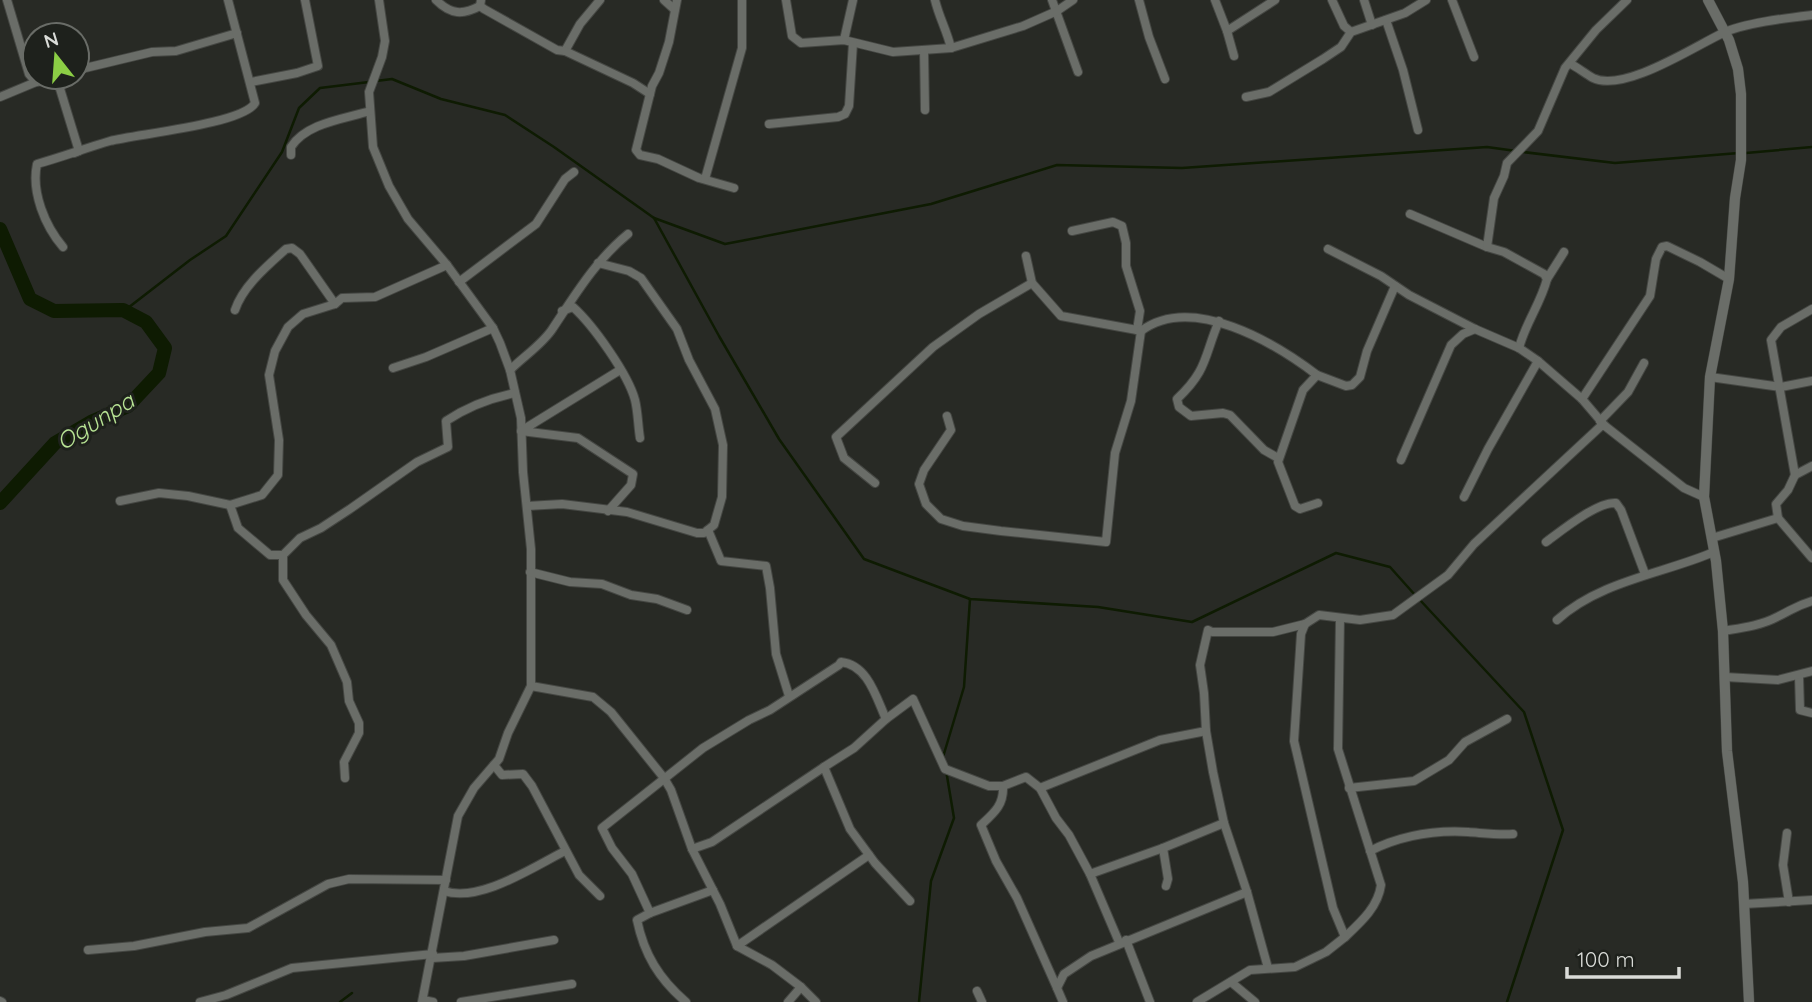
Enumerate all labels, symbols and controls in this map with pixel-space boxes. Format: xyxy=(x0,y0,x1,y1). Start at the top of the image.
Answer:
north arrow xyxy=(21,21,91,91)
text: N xyxy=(41,26,61,53)
water label: Ogunpa xyxy=(51,385,140,456)
scale bar xyxy=(1567,936,1679,980)
text: 100 m xyxy=(1577,946,1635,972)

